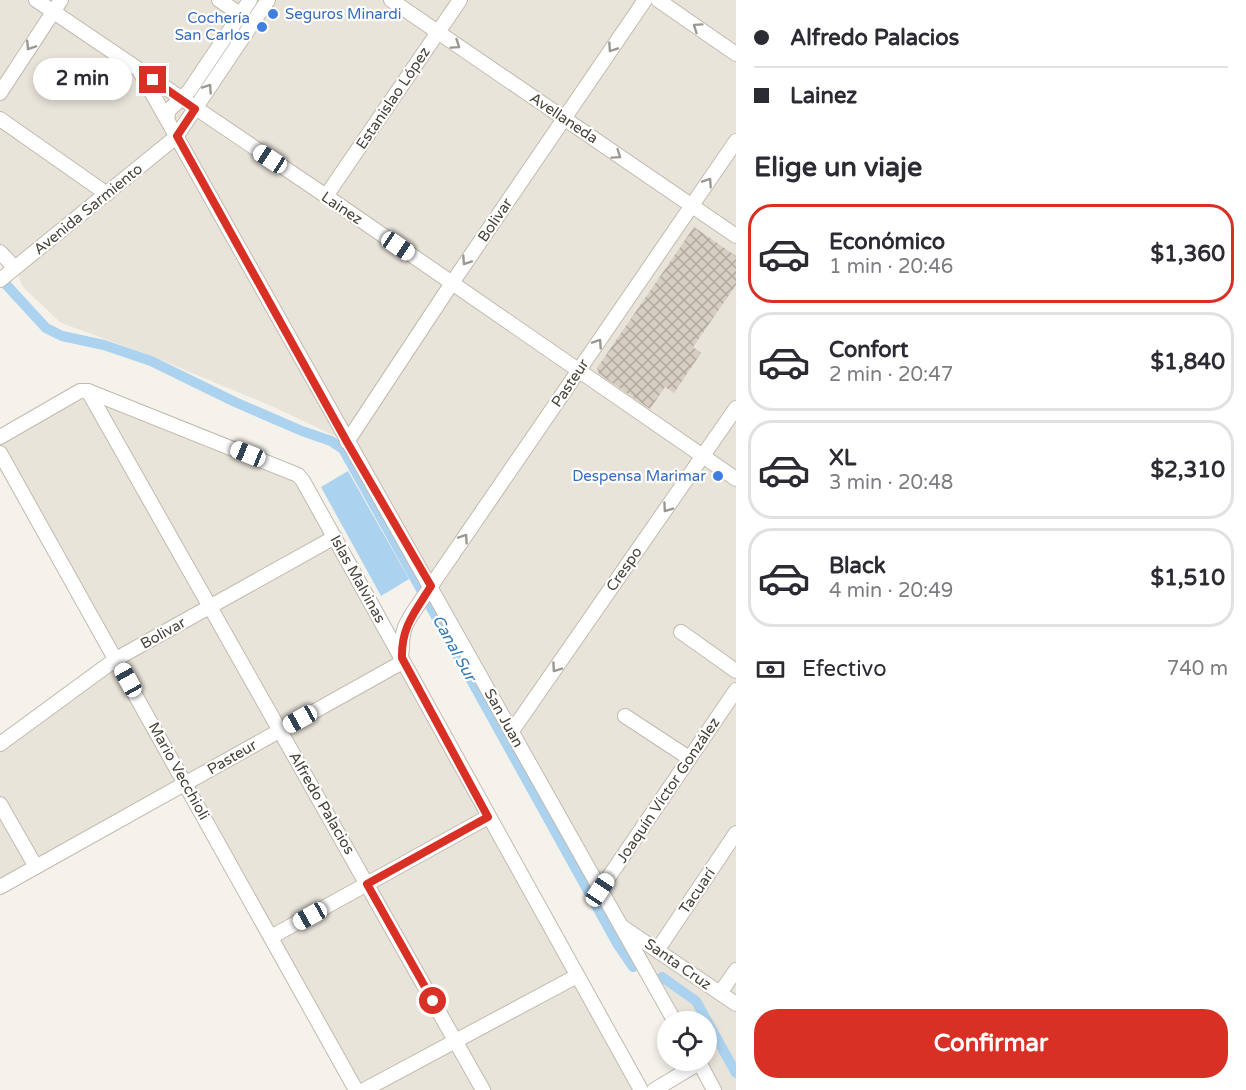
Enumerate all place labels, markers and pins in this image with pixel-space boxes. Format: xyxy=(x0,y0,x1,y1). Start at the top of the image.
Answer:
place label: Seguros Minardi xyxy=(285,5,401,23)
marker: Seguros Minardi xyxy=(266,7,280,21)
place label: Cochería San Carlos xyxy=(175,9,250,44)
marker: Cochería San Carlos xyxy=(255,20,269,34)
place label: Despensa Marimar xyxy=(572,467,706,485)
marker: Despensa Marimar xyxy=(711,469,725,483)

